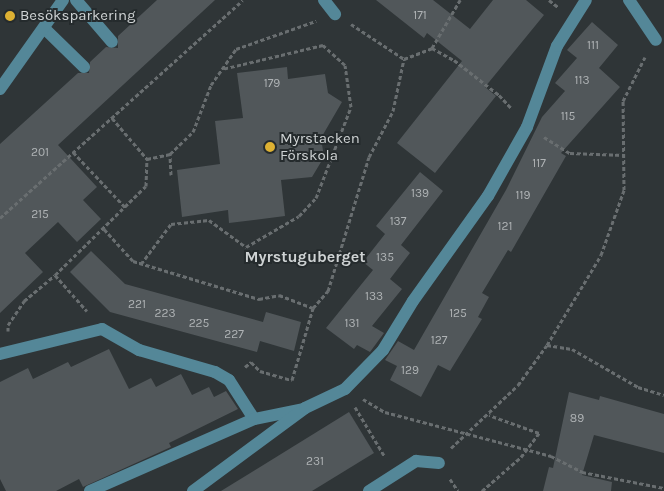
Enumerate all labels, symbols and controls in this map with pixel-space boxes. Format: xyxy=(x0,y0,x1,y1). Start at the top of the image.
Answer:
place label: Besöksparkering xyxy=(20,7,135,25)
house number: 171 xyxy=(413,9,427,23)
marker: Besöksparkering xyxy=(4,10,16,22)
house number: 111 xyxy=(587,39,599,53)
house number: 113 xyxy=(574,74,590,88)
house number: 179 xyxy=(264,77,280,91)
house number: 115 xyxy=(561,110,575,124)
place label: Myrstacken Förskola xyxy=(280,129,360,164)
marker: Myrstacken Förskola xyxy=(264,141,276,153)
house number: 201 xyxy=(31,146,49,160)
house number: 117 xyxy=(532,157,546,171)
house number: 139 xyxy=(411,187,429,201)
house number: 119 xyxy=(516,189,530,203)
house number: 215 xyxy=(31,208,49,222)
house number: 137 xyxy=(390,215,406,229)
house number: 121 xyxy=(498,220,512,234)
district label: Myrstuguberget xyxy=(244,247,366,267)
house number: 135 xyxy=(376,251,394,265)
house number: 133 xyxy=(365,290,383,304)
house number: 221 xyxy=(128,298,146,312)
house number: 223 xyxy=(155,307,175,321)
house number: 125 xyxy=(449,307,467,321)
house number: 225 xyxy=(189,317,209,331)
house number: 131 xyxy=(344,317,360,331)
house number: 227 xyxy=(224,328,244,342)
house number: 127 xyxy=(431,334,447,348)
house number: 129 xyxy=(401,364,419,378)
house number: 89 xyxy=(570,412,584,426)
house number: 231 xyxy=(306,455,324,469)

